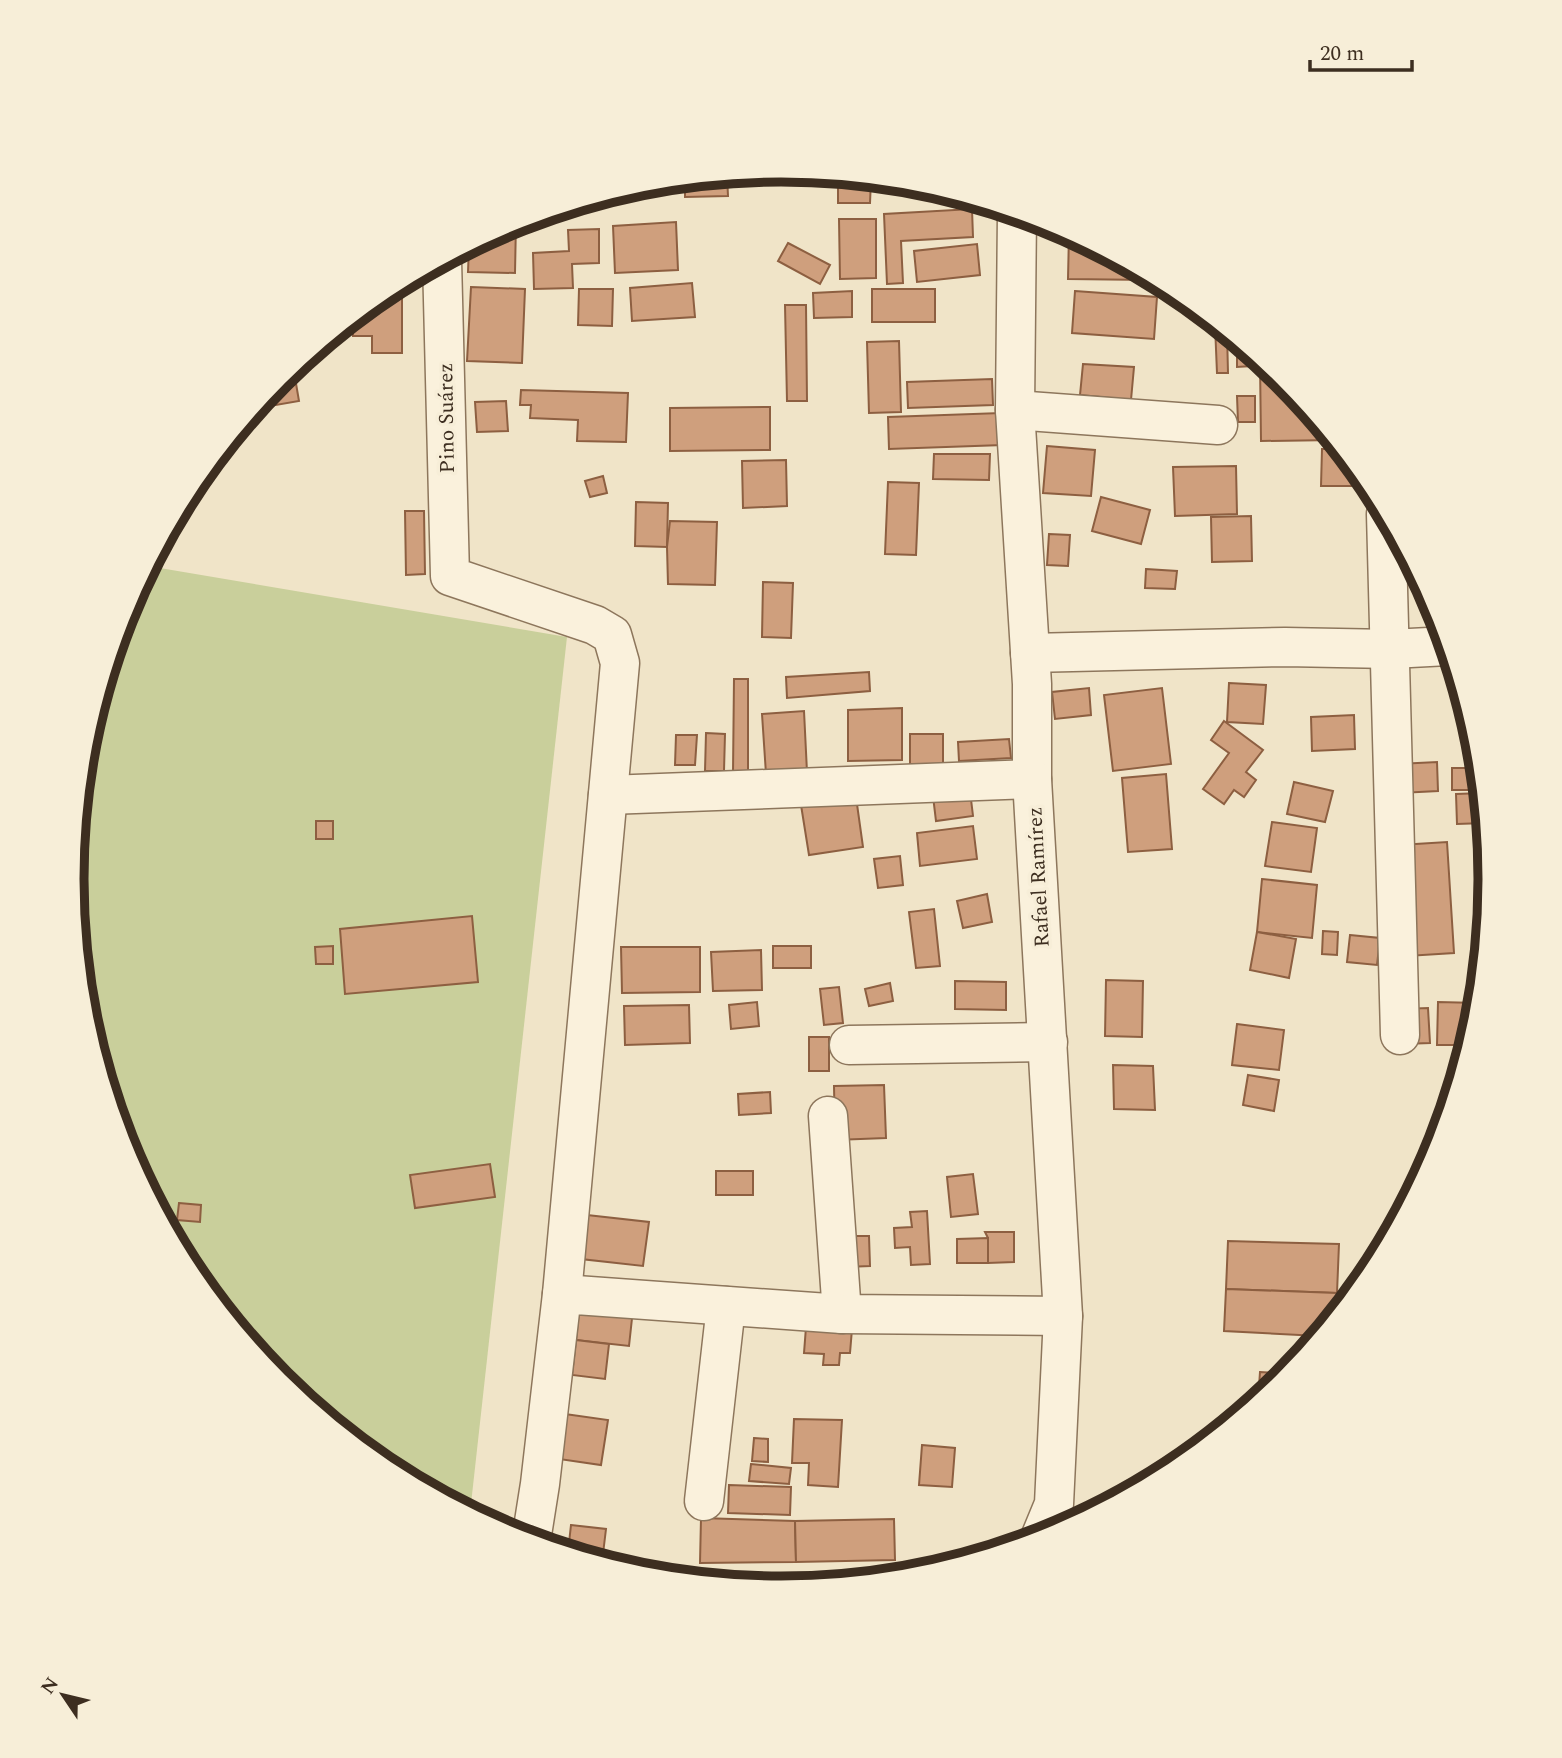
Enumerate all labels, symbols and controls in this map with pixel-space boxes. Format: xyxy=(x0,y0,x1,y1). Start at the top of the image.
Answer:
scale bar xyxy=(1310,28,1412,72)
text: 20 m xyxy=(1320,38,1364,70)
street label: Pino Suárez xyxy=(430,362,464,474)
street label: Rafael Ramírez xyxy=(1019,806,1059,948)
north arrow xyxy=(28,1660,98,1730)
text: N xyxy=(34,1671,67,1701)

